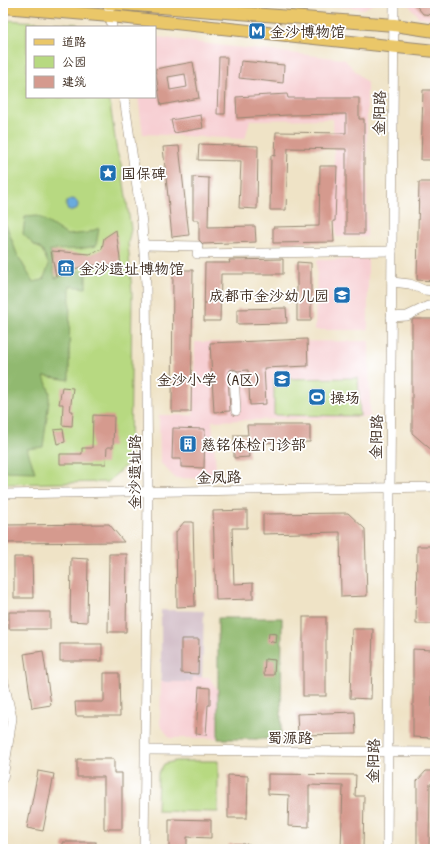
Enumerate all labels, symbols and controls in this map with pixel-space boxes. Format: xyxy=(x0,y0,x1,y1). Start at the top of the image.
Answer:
metro station icon: 金沙博物馆 xyxy=(247,21,267,41)
place label: 金沙博物馆 xyxy=(270,21,345,42)
legend xyxy=(26,26,156,98)
text: 道路 xyxy=(62,33,86,50)
text: 公园 xyxy=(62,53,86,70)
text: 建筑 xyxy=(62,73,86,90)
street label: 金阳路 xyxy=(368,90,390,136)
place icon: 国保碑 xyxy=(98,163,118,183)
place label: 国保碑 xyxy=(121,163,166,184)
museum icon: 金沙遗址博物馆 xyxy=(56,258,76,278)
place label: 金沙遗址博物馆 xyxy=(79,258,184,279)
place label: 成都市金沙幼儿园 xyxy=(209,285,329,306)
school or university icon: 成都市金沙幼儿园 xyxy=(332,285,352,305)
place label: 金沙小学（A区） xyxy=(157,369,269,390)
school or university icon: 金沙小学（A区） xyxy=(272,369,292,389)
sports icon: 操场 xyxy=(307,387,327,407)
place label: 操场 xyxy=(330,387,360,408)
street label: 金阳路 xyxy=(365,414,387,460)
street label: 金沙遗址路 xyxy=(124,434,145,510)
building icon: 慈铭体检门诊部 xyxy=(178,434,198,454)
place label: 慈铭体检门诊部 xyxy=(201,434,306,455)
street label: 金凤路 xyxy=(196,466,242,488)
street label: 蜀源路 xyxy=(267,727,313,748)
street label: 金阳路 xyxy=(362,738,384,784)

